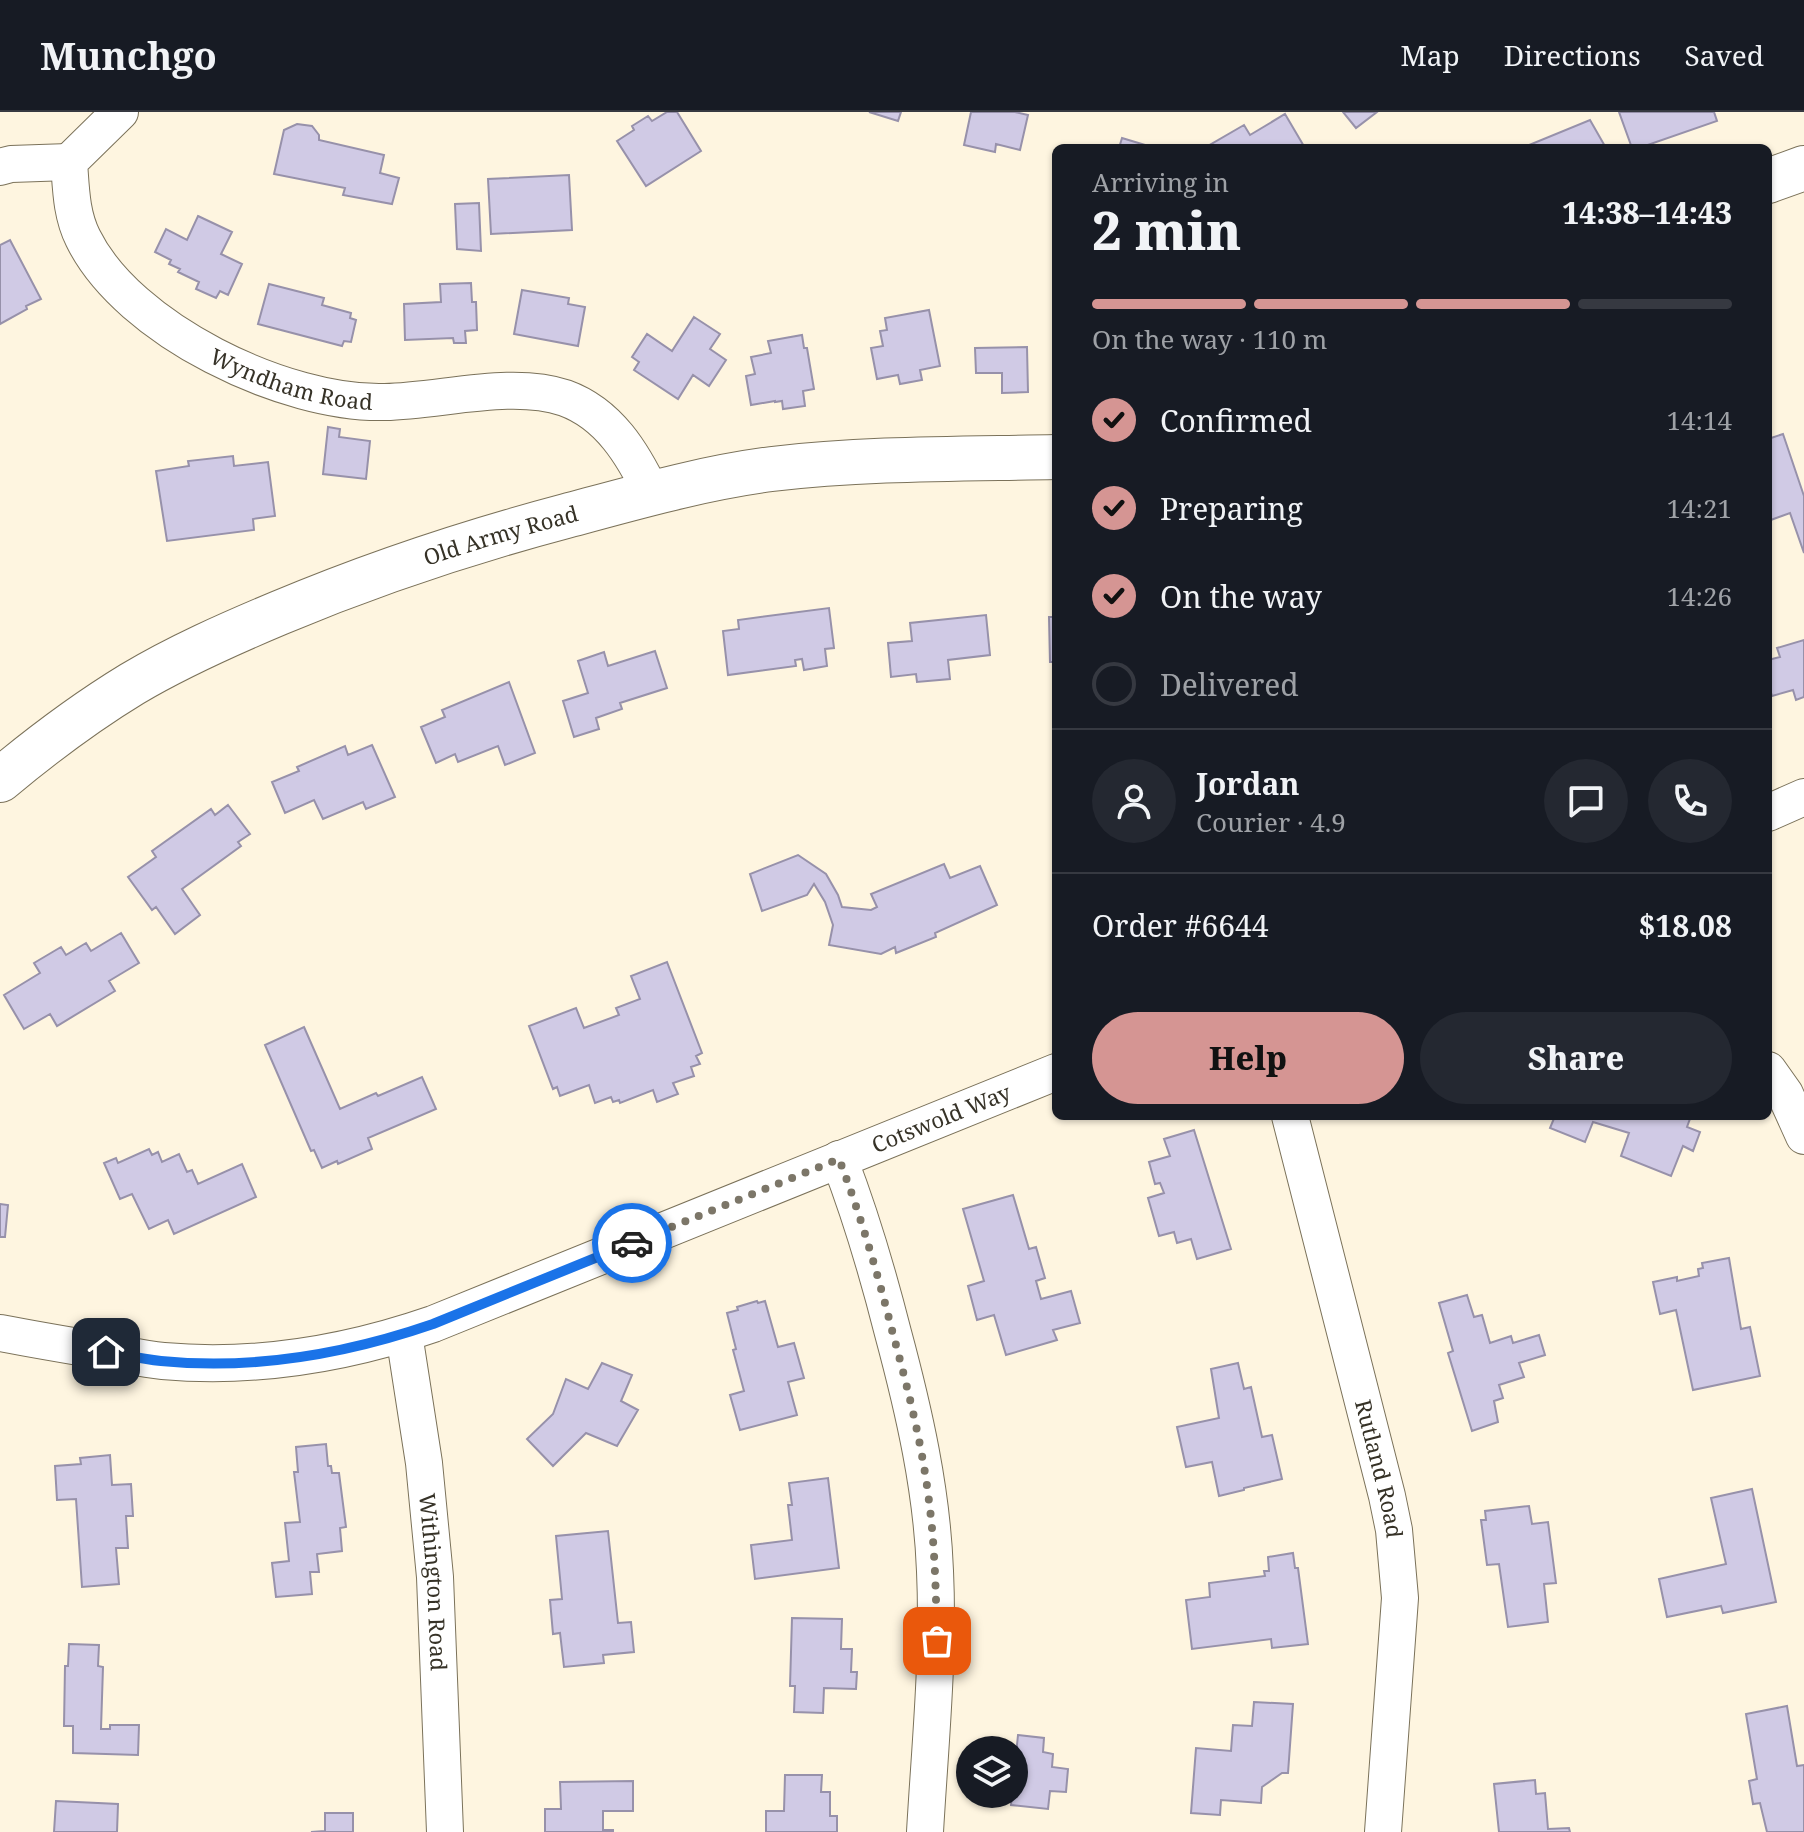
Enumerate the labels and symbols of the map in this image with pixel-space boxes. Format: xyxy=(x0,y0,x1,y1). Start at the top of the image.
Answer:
street label: Wyndham Road xyxy=(205,340,374,416)
street label: Old Army Road xyxy=(419,497,582,572)
street label: Cotswold Way xyxy=(867,1076,1015,1159)
courier xyxy=(592,1203,672,1283)
pin xyxy=(72,1318,140,1386)
street label: Rutland Road xyxy=(1349,1396,1411,1540)
street label: Withington Road xyxy=(413,1492,455,1672)
pin xyxy=(903,1607,971,1675)

